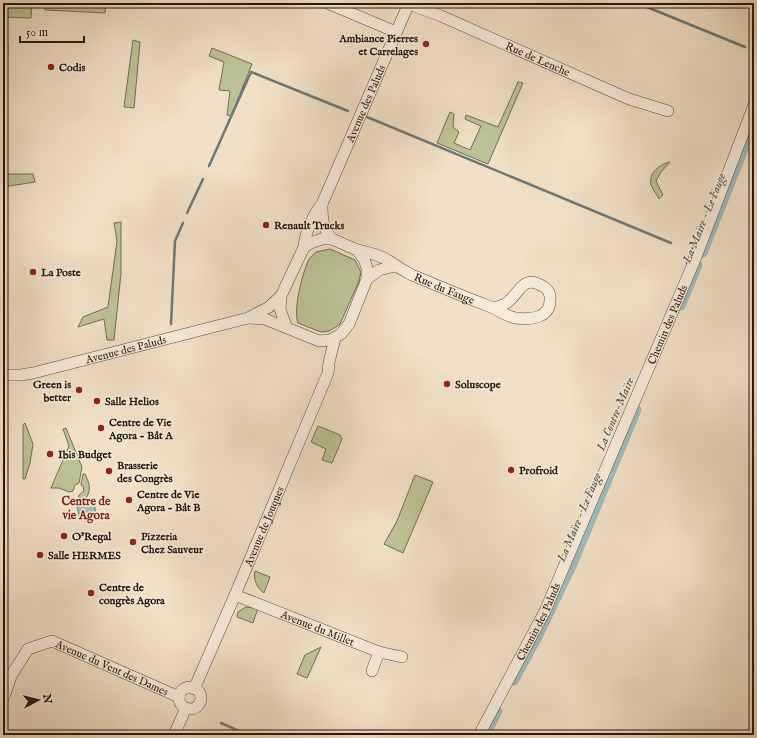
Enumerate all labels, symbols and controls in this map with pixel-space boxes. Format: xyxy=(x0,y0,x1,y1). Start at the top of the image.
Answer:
scale bar xyxy=(20,18,84,44)
text: 50 m xyxy=(26,25,48,40)
place label: Ambiance Pierres et Carrelages xyxy=(338,32,418,59)
marker: Ambiance Pierres et Carrelages xyxy=(421,39,431,49)
street label: Rue de Lenche xyxy=(503,39,572,80)
place label: Codis xyxy=(59,61,86,75)
marker: Codis xyxy=(46,62,56,72)
street label: Avenue des Paluds xyxy=(343,63,389,145)
water label: La Maïre - Le Fauge xyxy=(679,171,730,266)
place label: Renault Trucks xyxy=(274,219,344,233)
marker: Renault Trucks xyxy=(261,220,271,230)
place label: La Poste xyxy=(40,266,81,280)
marker: La Poste xyxy=(28,267,38,277)
street label: Rue du Fauge xyxy=(412,271,476,308)
street label: Chemin des Paluds xyxy=(645,283,691,367)
street label: Avenue des Paluds xyxy=(83,333,168,368)
water label: La Contre-Maïre xyxy=(593,375,638,454)
place label: Green is better xyxy=(33,378,72,405)
place label: Soluscope xyxy=(455,378,501,392)
marker: Soluscope xyxy=(442,379,452,389)
marker: Green is better xyxy=(74,385,84,395)
place label: Salle Helios xyxy=(105,395,159,409)
marker: Salle Helios xyxy=(92,396,102,406)
place label: Centre de Vie Agora - Bât A xyxy=(108,416,173,443)
marker: Centre de Vie Agora - Bât A xyxy=(96,423,106,433)
place label: Ibis Budget xyxy=(58,448,112,462)
marker: Ibis Budget xyxy=(45,449,55,459)
place label: Brasserie des Congrès xyxy=(117,459,173,486)
place label: Profroid xyxy=(519,464,559,478)
marker: Profroid xyxy=(506,465,516,475)
marker: Brasserie des Congrès xyxy=(104,466,114,476)
water label: La Maïre - Le Fauge xyxy=(554,470,606,565)
street label: Avenue de Jouques xyxy=(241,485,288,570)
place label: Centre de Vie Agora - Bât B xyxy=(136,488,201,515)
district label: Centre de vie Agora xyxy=(61,494,111,524)
marker: Centre de Vie Agora - Bât B xyxy=(124,495,134,505)
place label: O'Regal xyxy=(72,530,112,544)
place label: Pizzeria Chez Sauveur xyxy=(141,530,204,557)
marker: O'Regal xyxy=(59,531,69,541)
marker: Pizzeria Chez Sauveur xyxy=(128,537,138,547)
place label: Salle HERMES xyxy=(48,549,121,563)
marker: Salle HERMES xyxy=(35,550,45,560)
place label: Centre de congrès Agora xyxy=(99,581,165,608)
street label: Chemin des Paluds xyxy=(514,581,564,663)
marker: Centre de congrès Agora xyxy=(86,588,96,598)
street label: Avenue du Millet xyxy=(278,607,357,650)
street label: Avenue du Vent des Dames xyxy=(52,637,170,699)
north arrow xyxy=(18,680,58,720)
text: N xyxy=(39,692,55,705)

